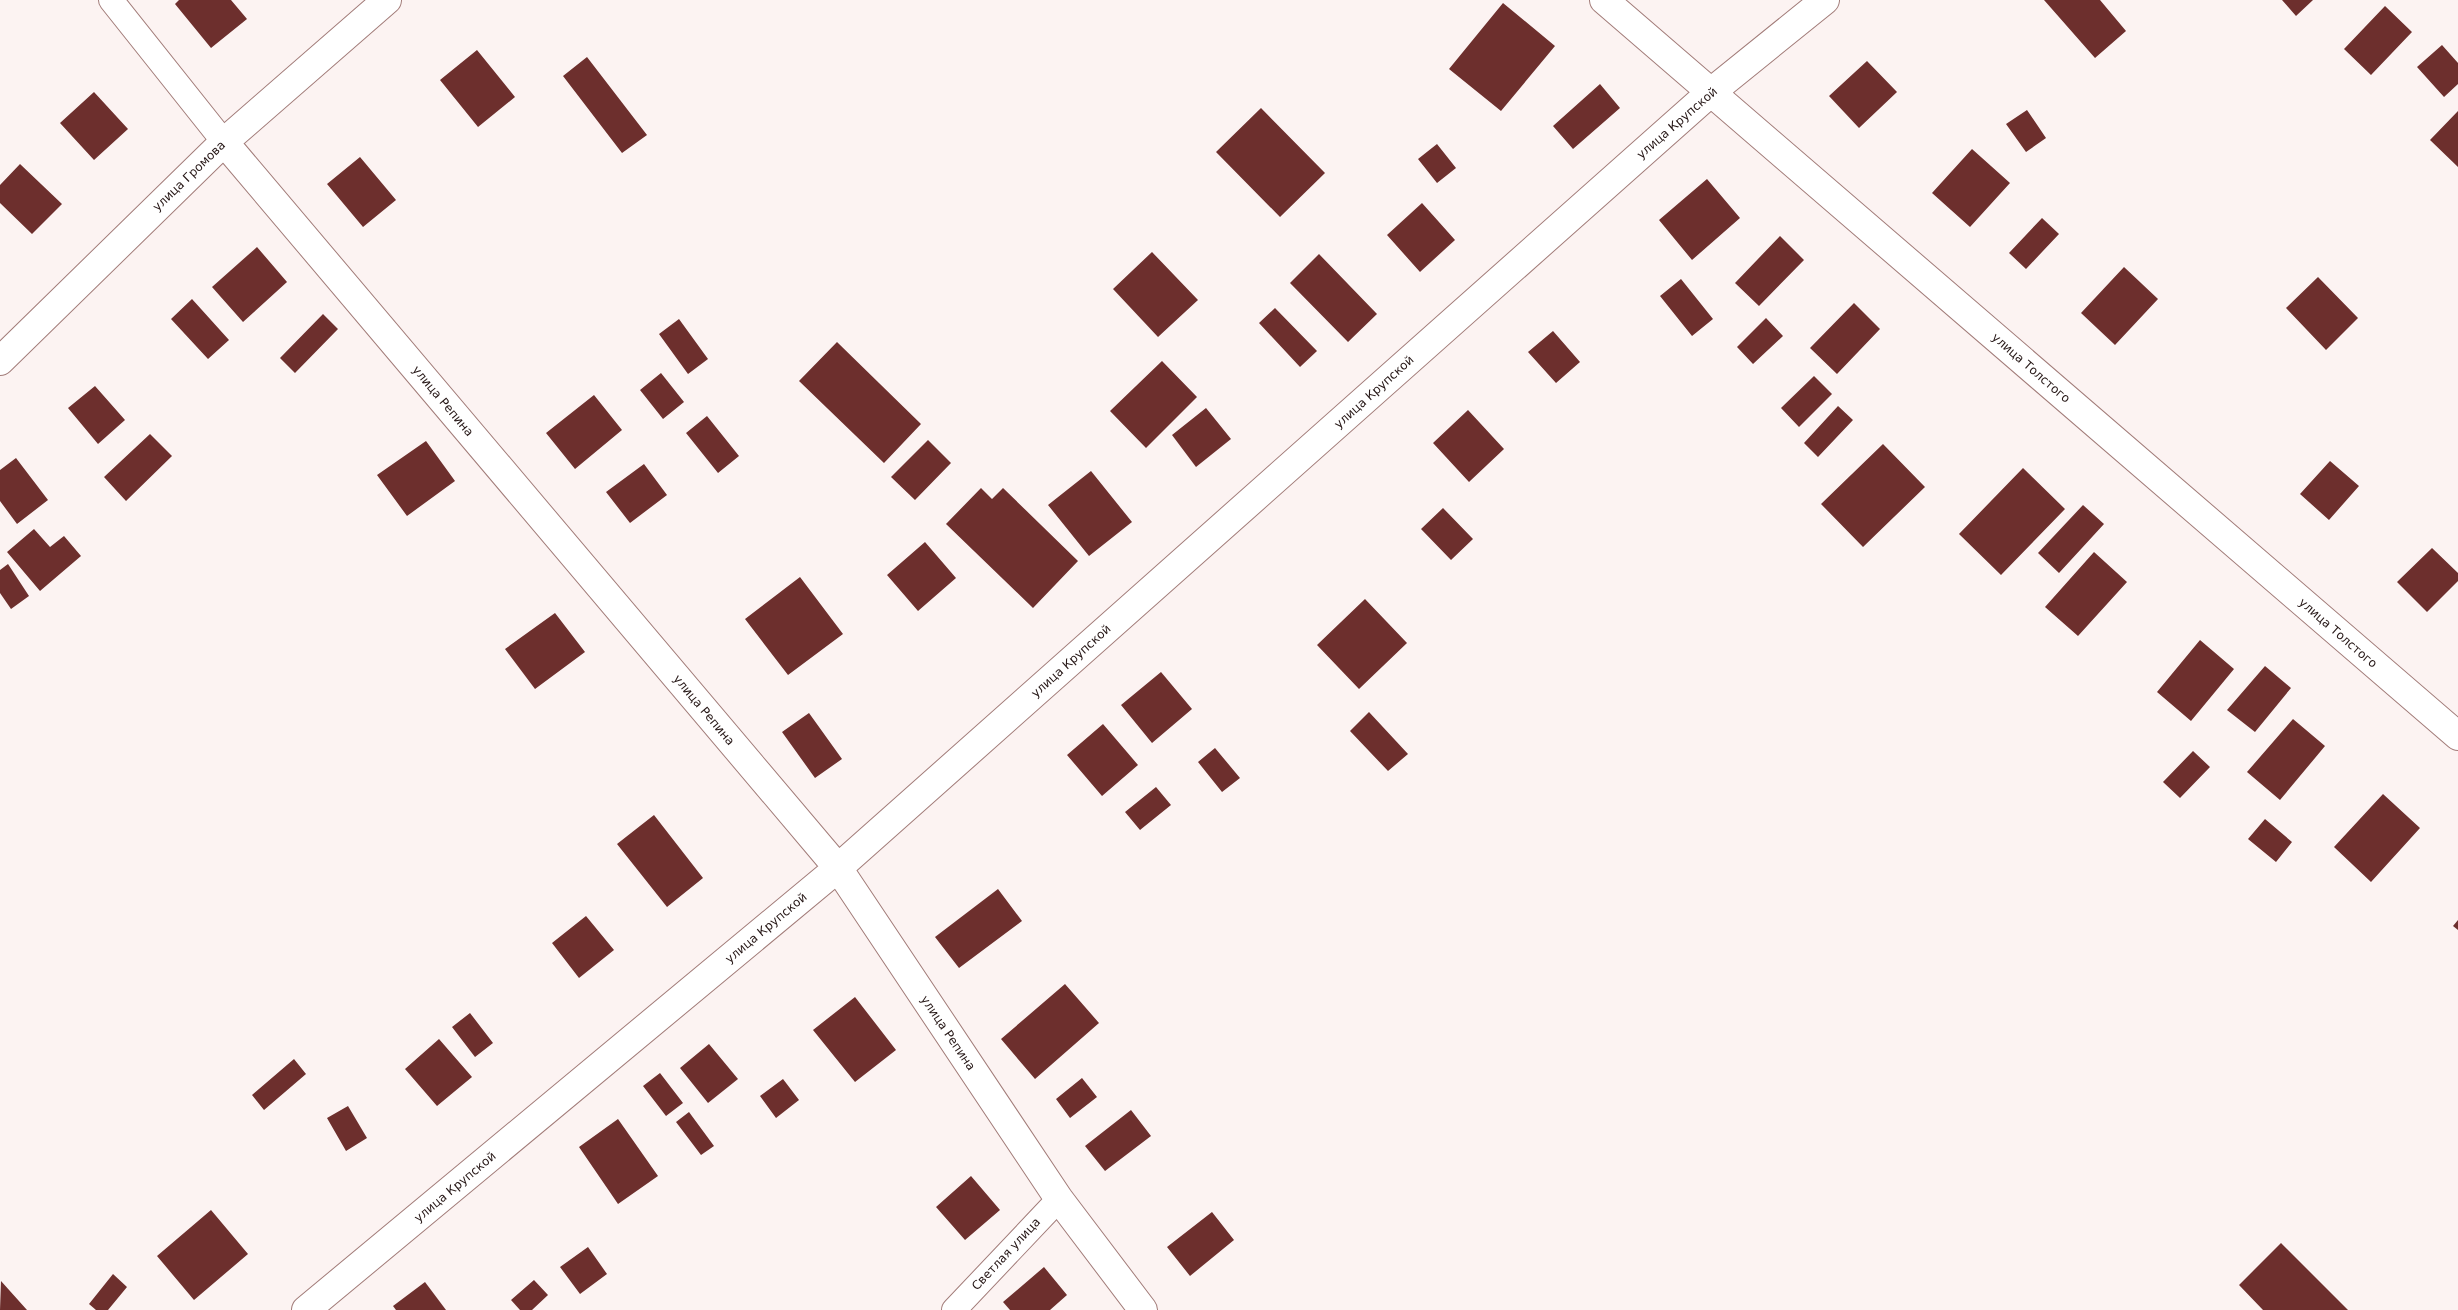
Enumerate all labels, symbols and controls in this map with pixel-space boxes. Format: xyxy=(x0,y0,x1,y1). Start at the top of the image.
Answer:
street label: улица Крупской xyxy=(1634,84,1720,162)
street label: улица Громова xyxy=(150,138,228,214)
street label: улица Толстого xyxy=(1989,330,2073,406)
street label: улица Крупской xyxy=(1331,353,1417,431)
street label: улица Репина xyxy=(410,363,476,439)
street label: улица Толстого xyxy=(2296,595,2380,671)
street label: улица Крупской xyxy=(1028,622,1114,700)
street label: улица Репина xyxy=(671,672,737,748)
street label: улица Крупской xyxy=(722,890,810,966)
street label: улица Репина xyxy=(918,993,978,1073)
street label: улица Крупской xyxy=(411,1149,499,1225)
street label: Светлая улица xyxy=(969,1215,1043,1293)

